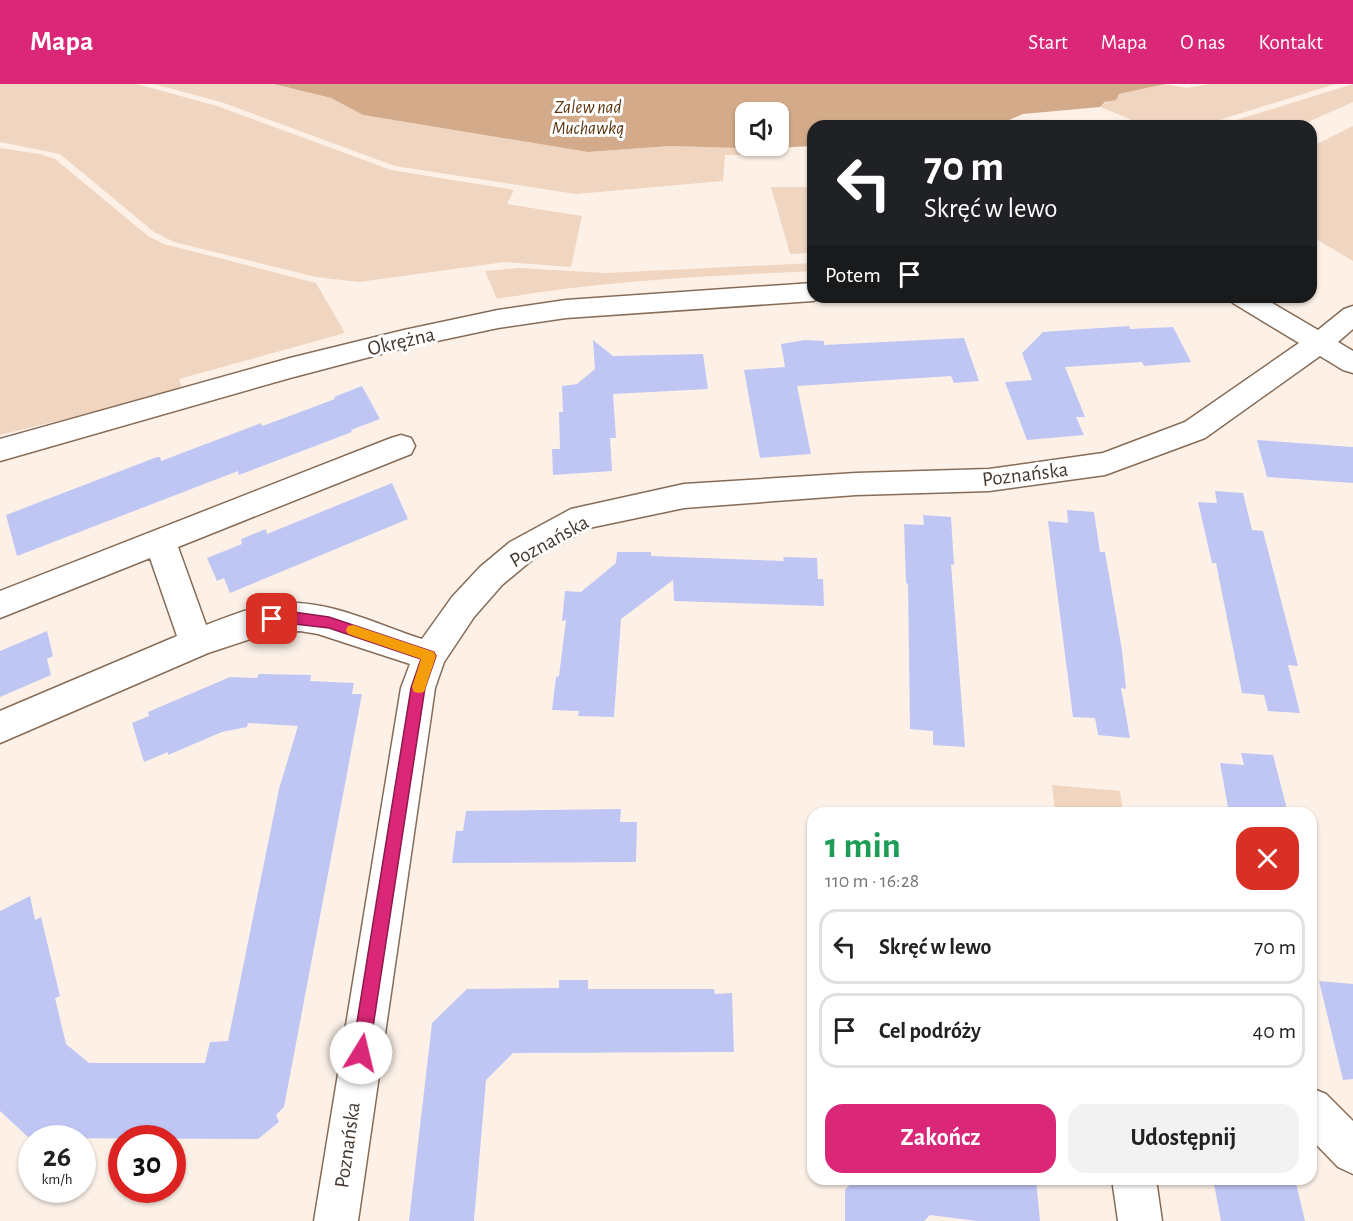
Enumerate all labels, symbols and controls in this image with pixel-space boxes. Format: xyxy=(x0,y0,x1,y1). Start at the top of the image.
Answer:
text: Mapa xyxy=(30,28,93,56)
text: Start xyxy=(1028,32,1068,53)
text: Mapa xyxy=(1101,32,1147,53)
text: O nas xyxy=(1180,32,1225,53)
text: Kontakt xyxy=(1258,32,1323,53)
water label: Zalew nad Muchawką xyxy=(552,99,624,138)
map controls xyxy=(735,102,789,156)
button: sound xyxy=(735,102,789,156)
icon: left xyxy=(825,144,903,222)
text: 70 m xyxy=(924,146,1004,188)
text: Skręć w lewo xyxy=(924,195,1058,222)
icon: arrive xyxy=(893,258,926,291)
text: Potem xyxy=(825,264,881,286)
street label: Okrężna xyxy=(365,323,437,359)
street label: Poznańska xyxy=(981,459,1070,490)
street label: Poznańska xyxy=(506,511,592,572)
pin xyxy=(246,593,297,644)
icon: arrive xyxy=(255,602,288,635)
button: close xyxy=(1236,827,1299,890)
text: 1 min xyxy=(825,828,901,864)
text: 110 m · 16:28 xyxy=(825,871,919,891)
icon: left xyxy=(828,930,861,963)
text: Skręć w lewo xyxy=(879,936,991,958)
text: 70 m xyxy=(1254,936,1296,958)
icon: arrive xyxy=(828,1014,861,1047)
text: Cel podróży xyxy=(879,1020,981,1042)
text: 40 m xyxy=(1253,1020,1296,1042)
position arrow xyxy=(329,1021,393,1085)
street label: Poznańska xyxy=(331,1100,364,1189)
button: Zakończ xyxy=(825,1104,1056,1173)
button: Udostępnij xyxy=(1068,1104,1299,1173)
speed limit sign: 30 xyxy=(108,1125,186,1203)
text: 26 xyxy=(43,1142,71,1172)
text: km/h xyxy=(42,1172,72,1187)

